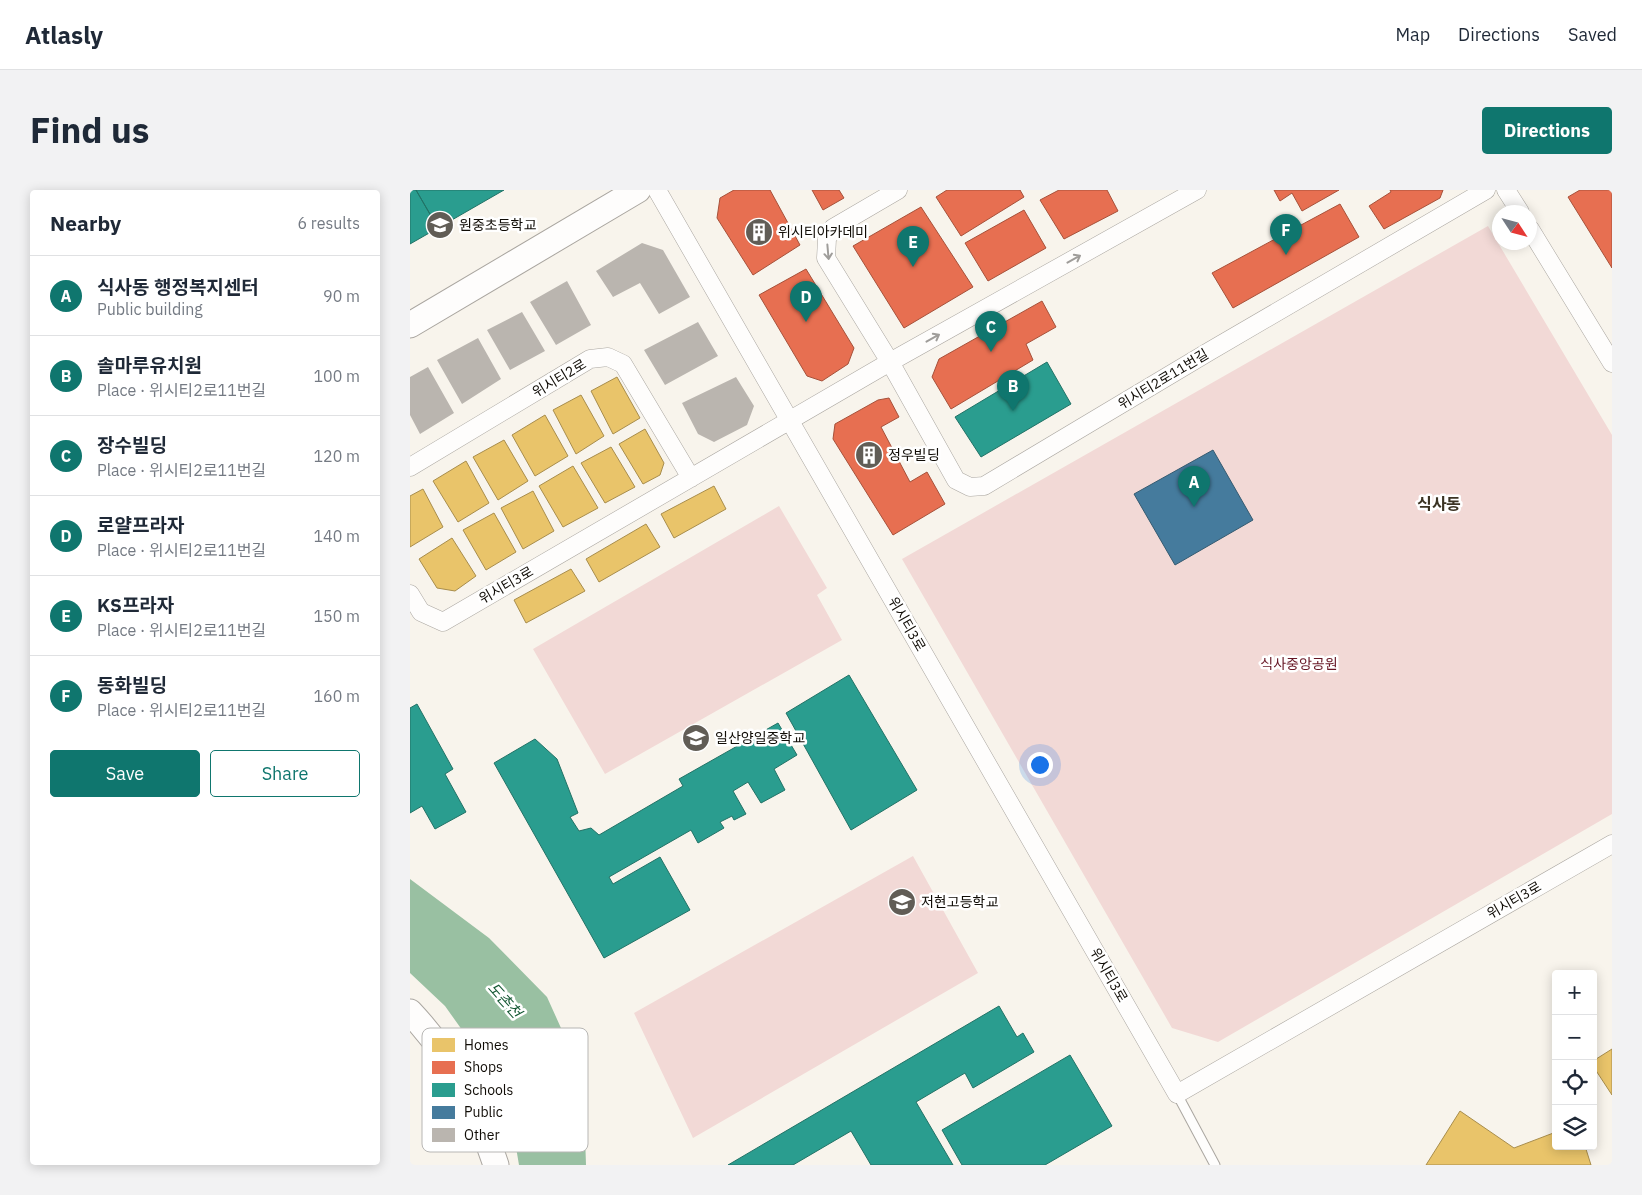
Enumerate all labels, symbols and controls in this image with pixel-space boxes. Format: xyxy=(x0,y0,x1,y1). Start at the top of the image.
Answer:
text: Atlasly xyxy=(25,19,103,51)
text: Map xyxy=(1395,23,1430,46)
text: Directions xyxy=(1458,23,1540,46)
text: Saved xyxy=(1568,23,1617,46)
text: Find us xyxy=(30,107,149,153)
button: Directions xyxy=(1482,107,1612,154)
north arrow xyxy=(1492,205,1537,250)
text: Nearby xyxy=(50,209,121,237)
school or university icon: 원중초등학교 xyxy=(425,210,455,240)
text: 6 results xyxy=(297,213,360,233)
pin: F xyxy=(1270,214,1302,255)
place label: 원중초등학교 xyxy=(459,216,536,234)
building icon: 위시티아카데미 xyxy=(744,217,774,247)
place label: 위시티아카데미 xyxy=(778,223,868,241)
pin: E xyxy=(897,226,929,267)
one-way arrow xyxy=(823,244,832,260)
one-way arrow xyxy=(1067,254,1082,264)
text: 식사동 행정복지센터 xyxy=(97,275,259,299)
pin: D xyxy=(790,281,822,322)
text: A xyxy=(61,286,71,306)
text: 90 m xyxy=(323,286,360,306)
text: Public building xyxy=(97,299,203,319)
pin: C xyxy=(975,311,1007,352)
one-way arrow xyxy=(925,333,939,343)
street label: 위시티2로11번길 xyxy=(1114,345,1212,413)
text: 솔마루유치원 xyxy=(97,353,202,377)
street label: 위시티2로 xyxy=(529,355,589,401)
text: B xyxy=(61,366,71,386)
text: 100 m xyxy=(313,366,360,386)
pin: B xyxy=(997,370,1029,411)
text: Place · 위시티2로11번길 xyxy=(97,380,266,400)
text: 장수빌딩 xyxy=(97,433,167,457)
building icon: 정우빌딩 xyxy=(854,440,884,470)
text: C xyxy=(61,446,71,466)
text: 120 m xyxy=(313,446,360,466)
place label: 정우빌딩 xyxy=(888,446,940,464)
text: Place · 위시티2로11번길 xyxy=(97,460,266,480)
pin: A xyxy=(1178,466,1210,507)
district label: 식사동 xyxy=(1417,494,1461,514)
text: 로얄프라자 xyxy=(97,513,184,537)
text: D xyxy=(60,526,72,546)
text: 140 m xyxy=(313,526,360,546)
text: Place · 위시티2로11번길 xyxy=(97,540,266,560)
street label: 위시티3로 xyxy=(476,562,537,608)
text: KS프라자 xyxy=(97,593,174,617)
street label: 위시티3로 xyxy=(884,594,930,655)
text: E xyxy=(61,606,71,626)
text: 150 m xyxy=(313,606,360,626)
text: Place · 위시티2로11번길 xyxy=(97,620,266,640)
park label: 식사중앙공원 xyxy=(1260,655,1338,673)
text: 동화빌딩 xyxy=(97,673,167,697)
text: F xyxy=(61,686,71,706)
text: 160 m xyxy=(313,686,360,706)
text: Place · 위시티2로11번길 xyxy=(97,700,266,720)
school or university icon: 일산양일중학교 xyxy=(681,723,711,753)
place label: 일산양일중학교 xyxy=(715,729,805,747)
button: Save xyxy=(50,750,200,797)
button: Share xyxy=(210,750,360,797)
your location xyxy=(1027,752,1053,778)
street label: 위시티3로 xyxy=(1484,877,1545,923)
school or university icon: 저현고등학교 xyxy=(887,887,917,917)
place label: 저현고등학교 xyxy=(921,893,998,911)
street label: 위시티3로 xyxy=(1086,945,1132,1006)
map controls xyxy=(1552,970,1597,1150)
button: + xyxy=(1552,970,1597,1015)
water label: 도촌천 xyxy=(484,978,527,1023)
button: − xyxy=(1552,1015,1597,1060)
legend xyxy=(422,1028,588,1152)
text: Homes xyxy=(464,1036,509,1054)
text: Shops xyxy=(464,1058,503,1076)
button: locate xyxy=(1552,1060,1597,1105)
text: Schools xyxy=(464,1081,514,1099)
text: Public xyxy=(464,1103,503,1121)
button: layers xyxy=(1552,1105,1597,1150)
text: Other xyxy=(464,1126,500,1144)

